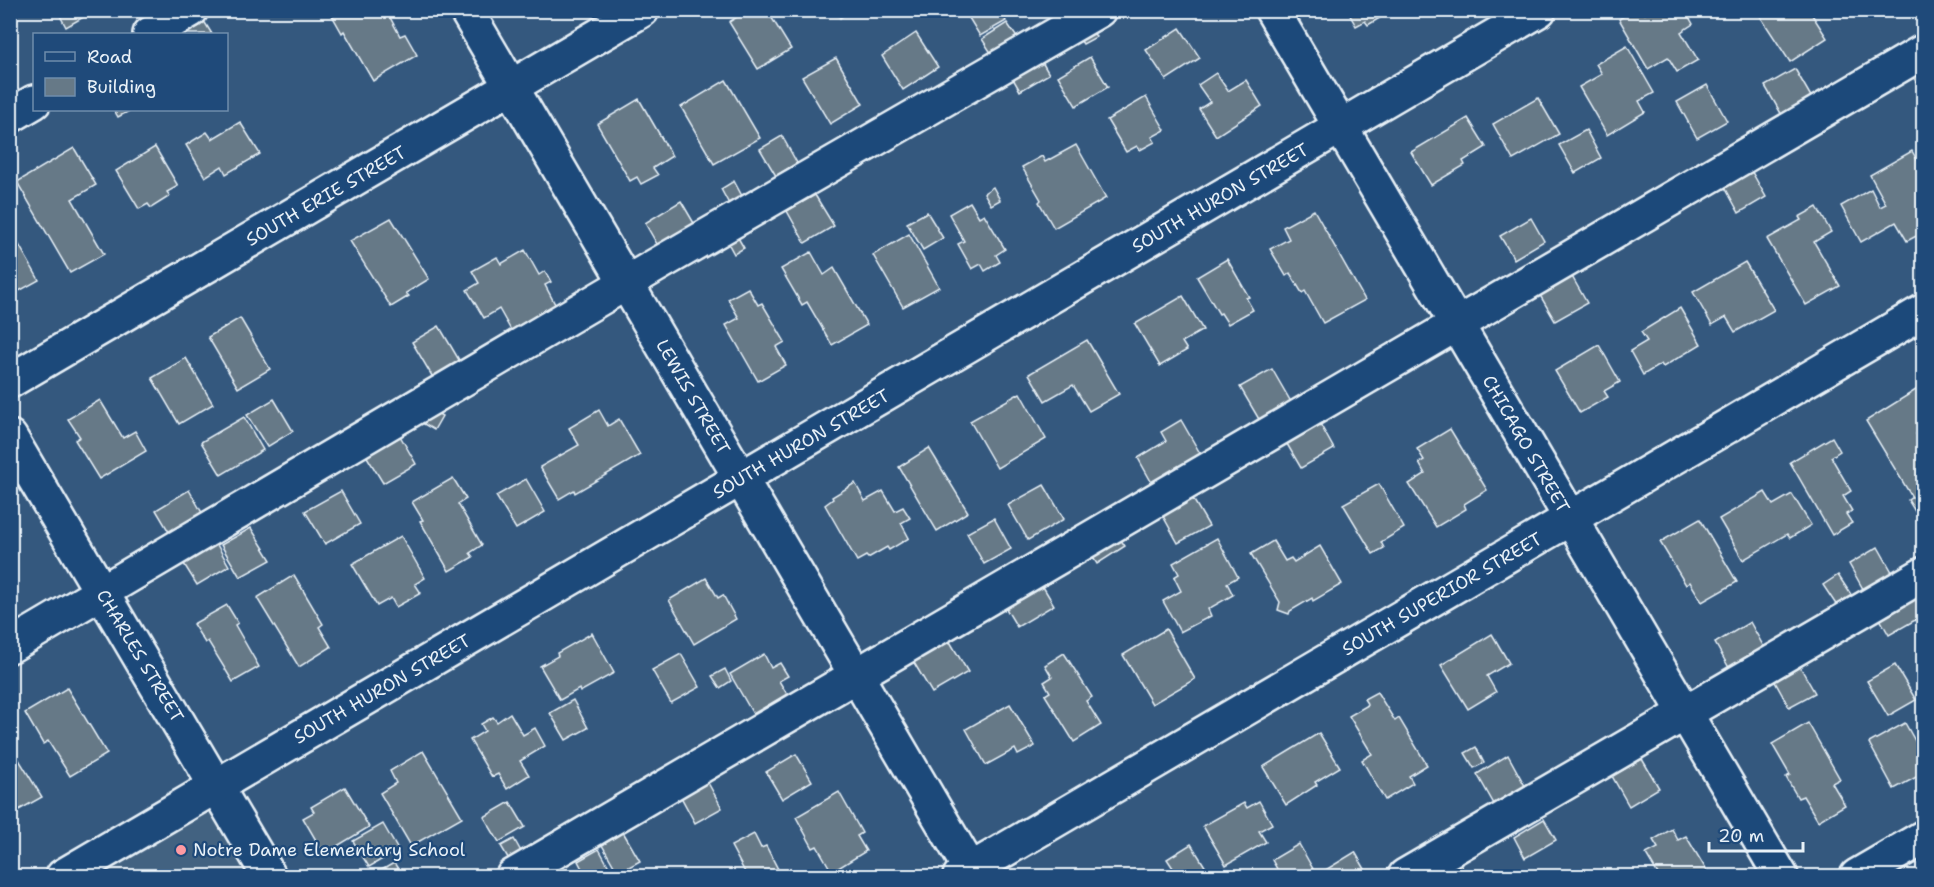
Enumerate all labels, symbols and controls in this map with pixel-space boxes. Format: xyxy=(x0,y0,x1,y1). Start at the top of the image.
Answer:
legend xyxy=(33,33,228,111)
text: Road xyxy=(87,45,132,69)
text: Building xyxy=(87,75,156,99)
street label: SOUTH HURON STREET xyxy=(1127,137,1313,259)
street label: SOUTH ERIE STREET xyxy=(242,140,410,252)
street label: LEWIS STREET xyxy=(650,335,736,459)
street label: CHICAGO STREET xyxy=(1477,371,1575,517)
street label: SOUTH HURON STREET xyxy=(708,383,894,505)
street label: SOUTH SUPERIOR STREET xyxy=(1338,527,1546,661)
street label: CHARLES STREET xyxy=(91,585,189,727)
street label: SOUTH HURON STREET xyxy=(289,628,475,750)
scale bar xyxy=(1709,815,1804,853)
text: 20 m xyxy=(1718,824,1764,848)
place label: Notre Dame Elementary School xyxy=(193,838,466,862)
marker: Notre Dame Elementary School xyxy=(174,843,188,857)

